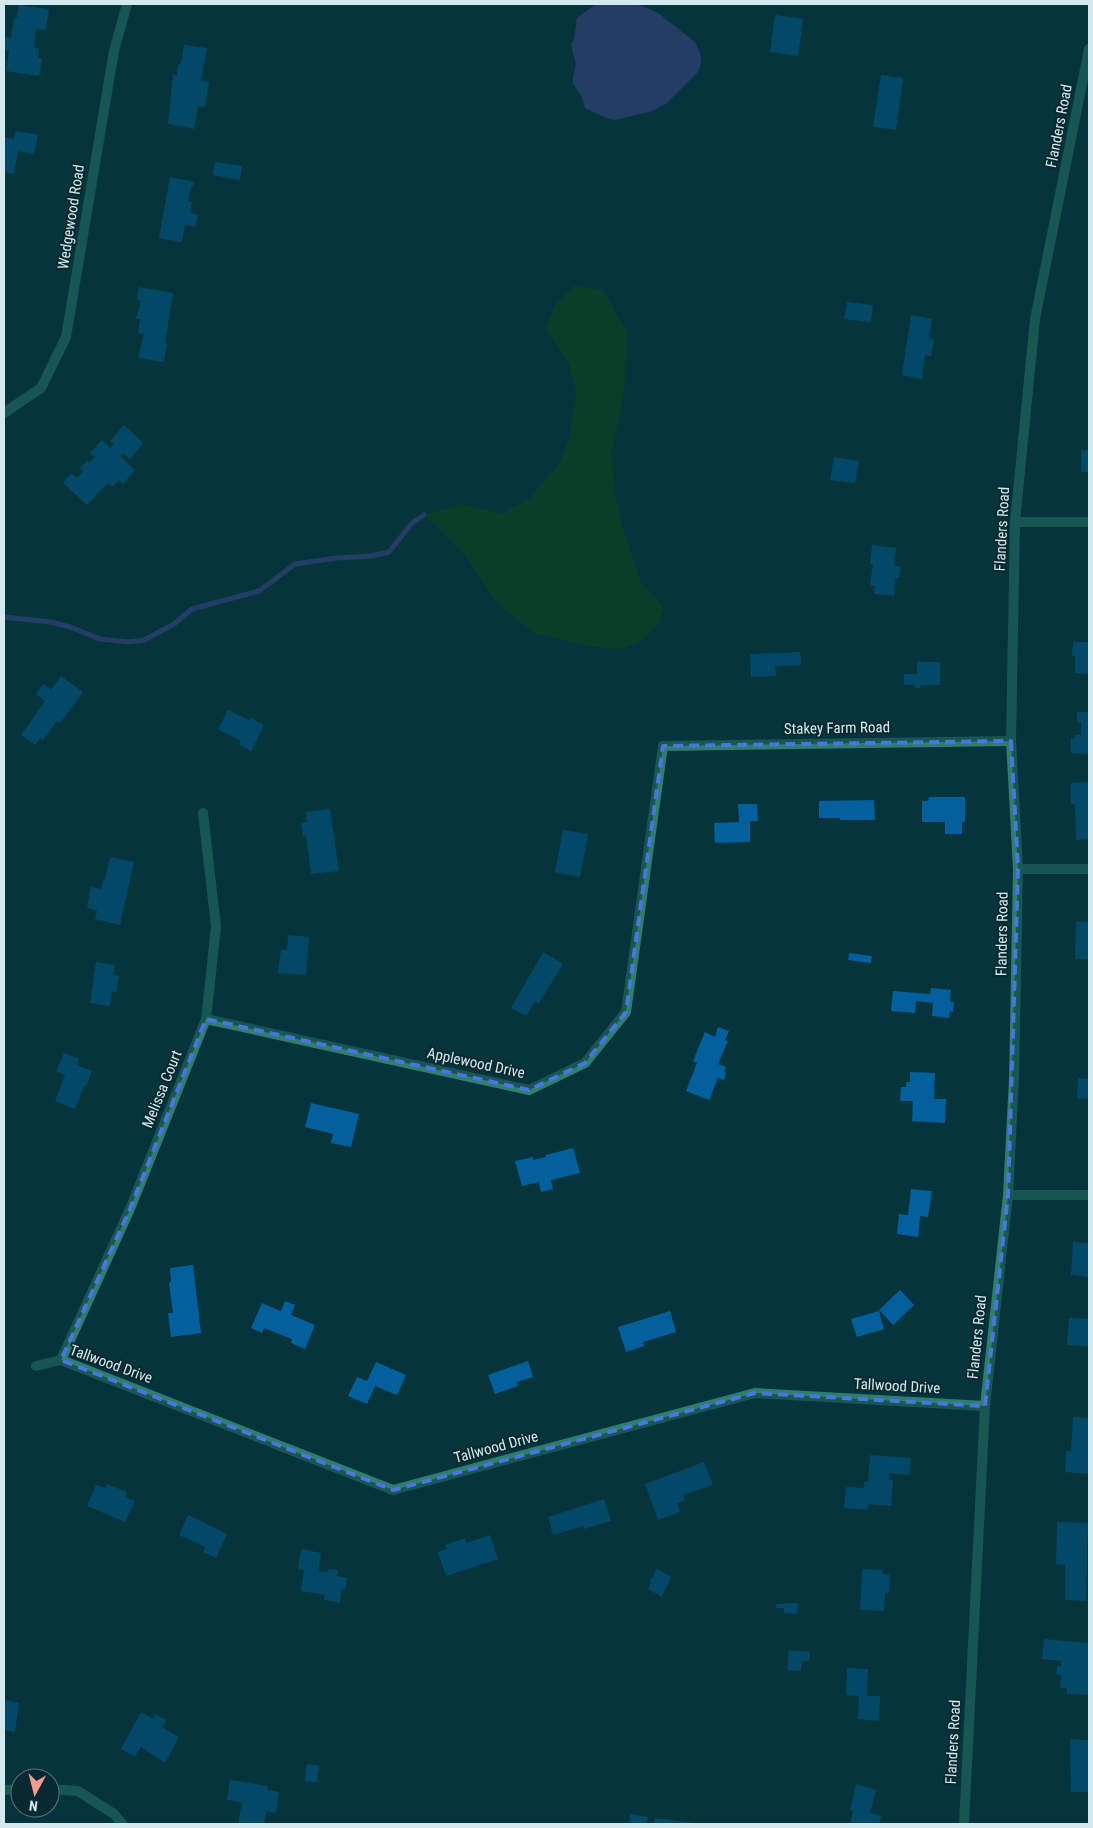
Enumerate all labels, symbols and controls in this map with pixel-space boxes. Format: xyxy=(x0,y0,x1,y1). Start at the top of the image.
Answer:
street label: Flanders Road xyxy=(1042,83,1076,169)
street label: Wedgewood Road xyxy=(54,163,88,271)
street label: Flanders Road xyxy=(991,486,1013,572)
street label: Stakey Farm Road xyxy=(784,718,890,738)
street label: Flanders Road xyxy=(992,892,1012,976)
street label: Applewood Drive xyxy=(425,1044,527,1082)
street label: Melissa Court xyxy=(138,1048,186,1130)
street label: Flanders Road xyxy=(964,1294,990,1380)
street label: Tallwood Drive xyxy=(67,1341,155,1387)
street label: Tallwood Drive xyxy=(853,1375,941,1397)
street label: Tallwood Drive xyxy=(452,1427,540,1467)
street label: Flanders Road xyxy=(942,1699,964,1785)
north arrow xyxy=(10,1768,60,1818)
text: N xyxy=(28,1797,39,1814)

